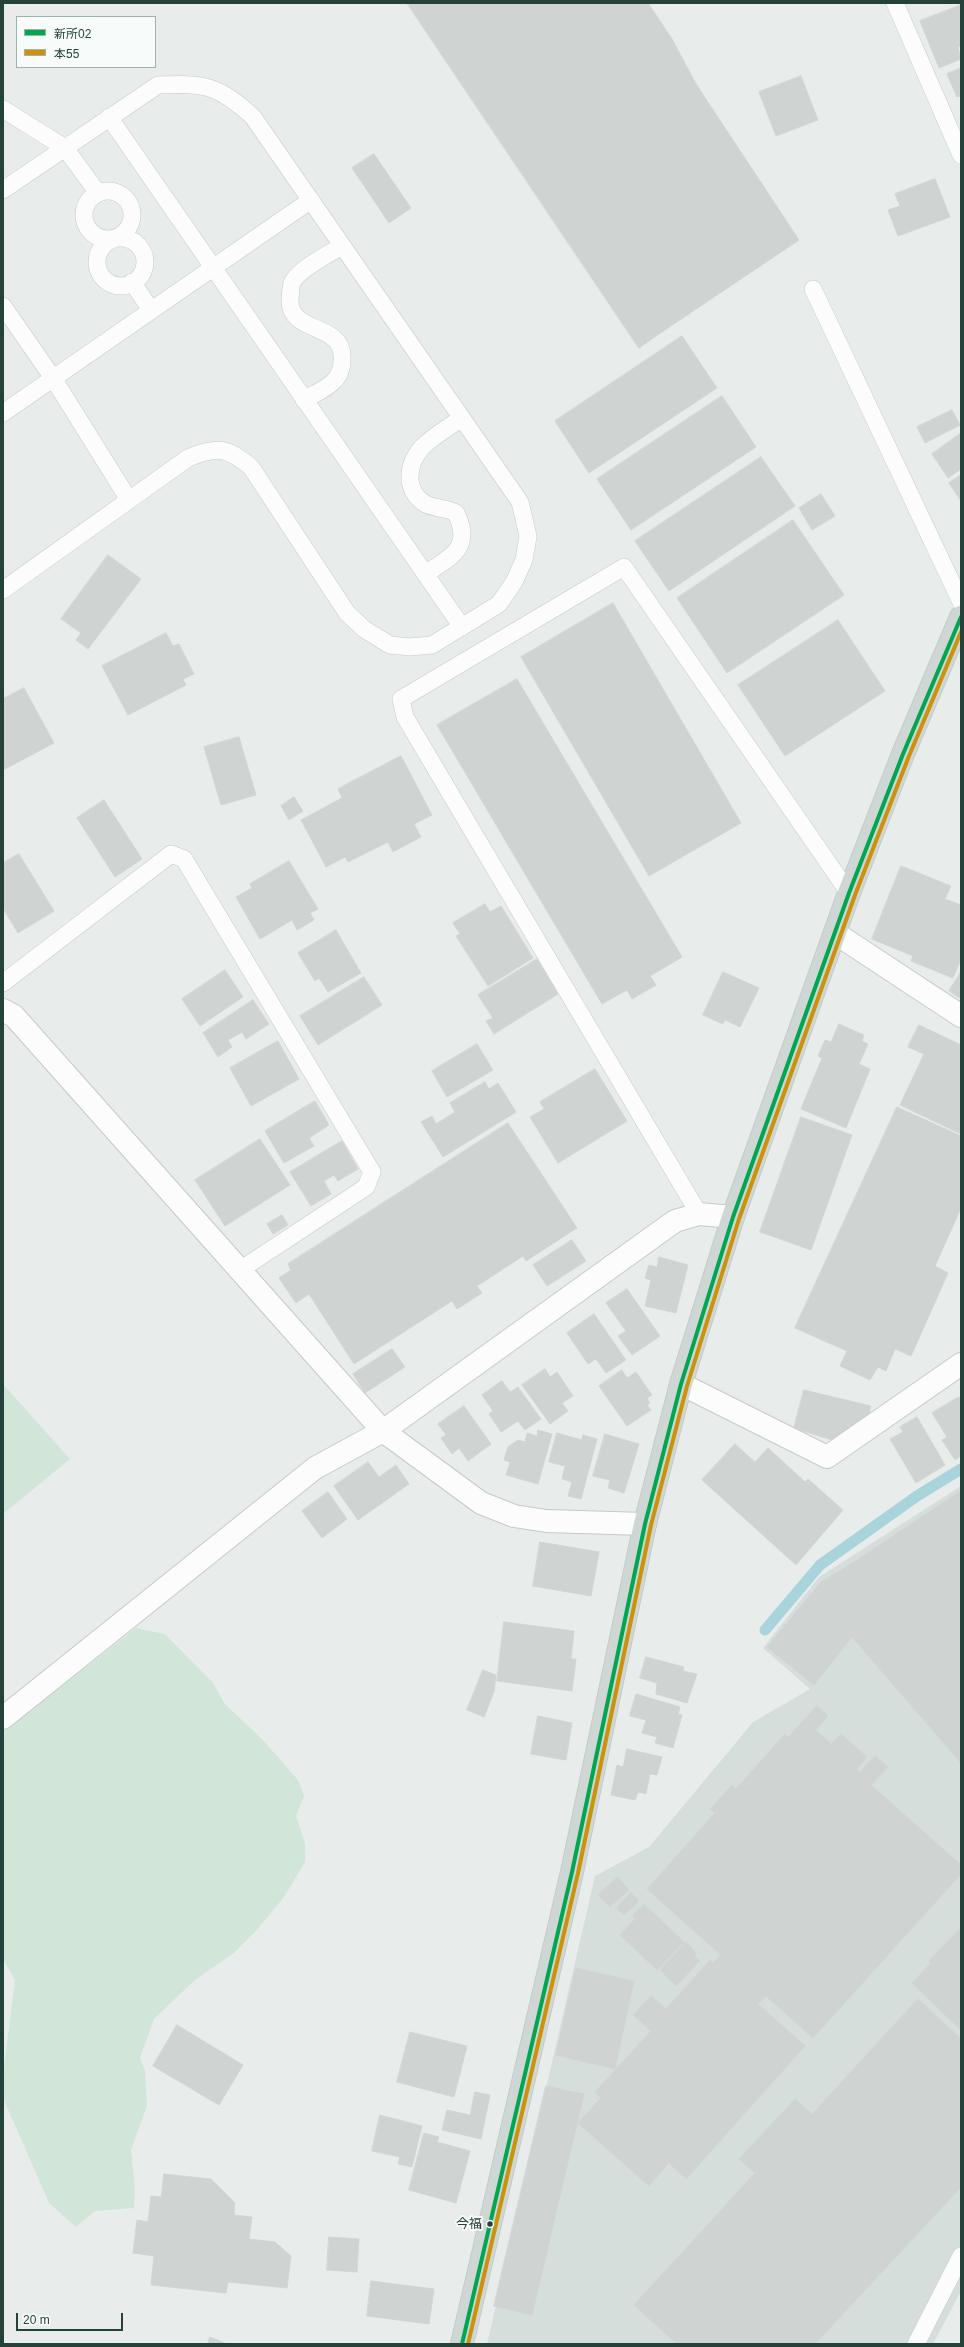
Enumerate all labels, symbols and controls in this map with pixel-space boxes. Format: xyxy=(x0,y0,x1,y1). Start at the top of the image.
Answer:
legend xyxy=(16,16,156,68)
text: 新所02 xyxy=(54,27,91,41)
text: 本55 xyxy=(54,47,79,61)
place label: 今福 xyxy=(456,2216,482,2232)
marker: 今福 xyxy=(485,2219,495,2229)
scale bar xyxy=(18,2305,125,2331)
text: 20 m xyxy=(23,2313,50,2327)

